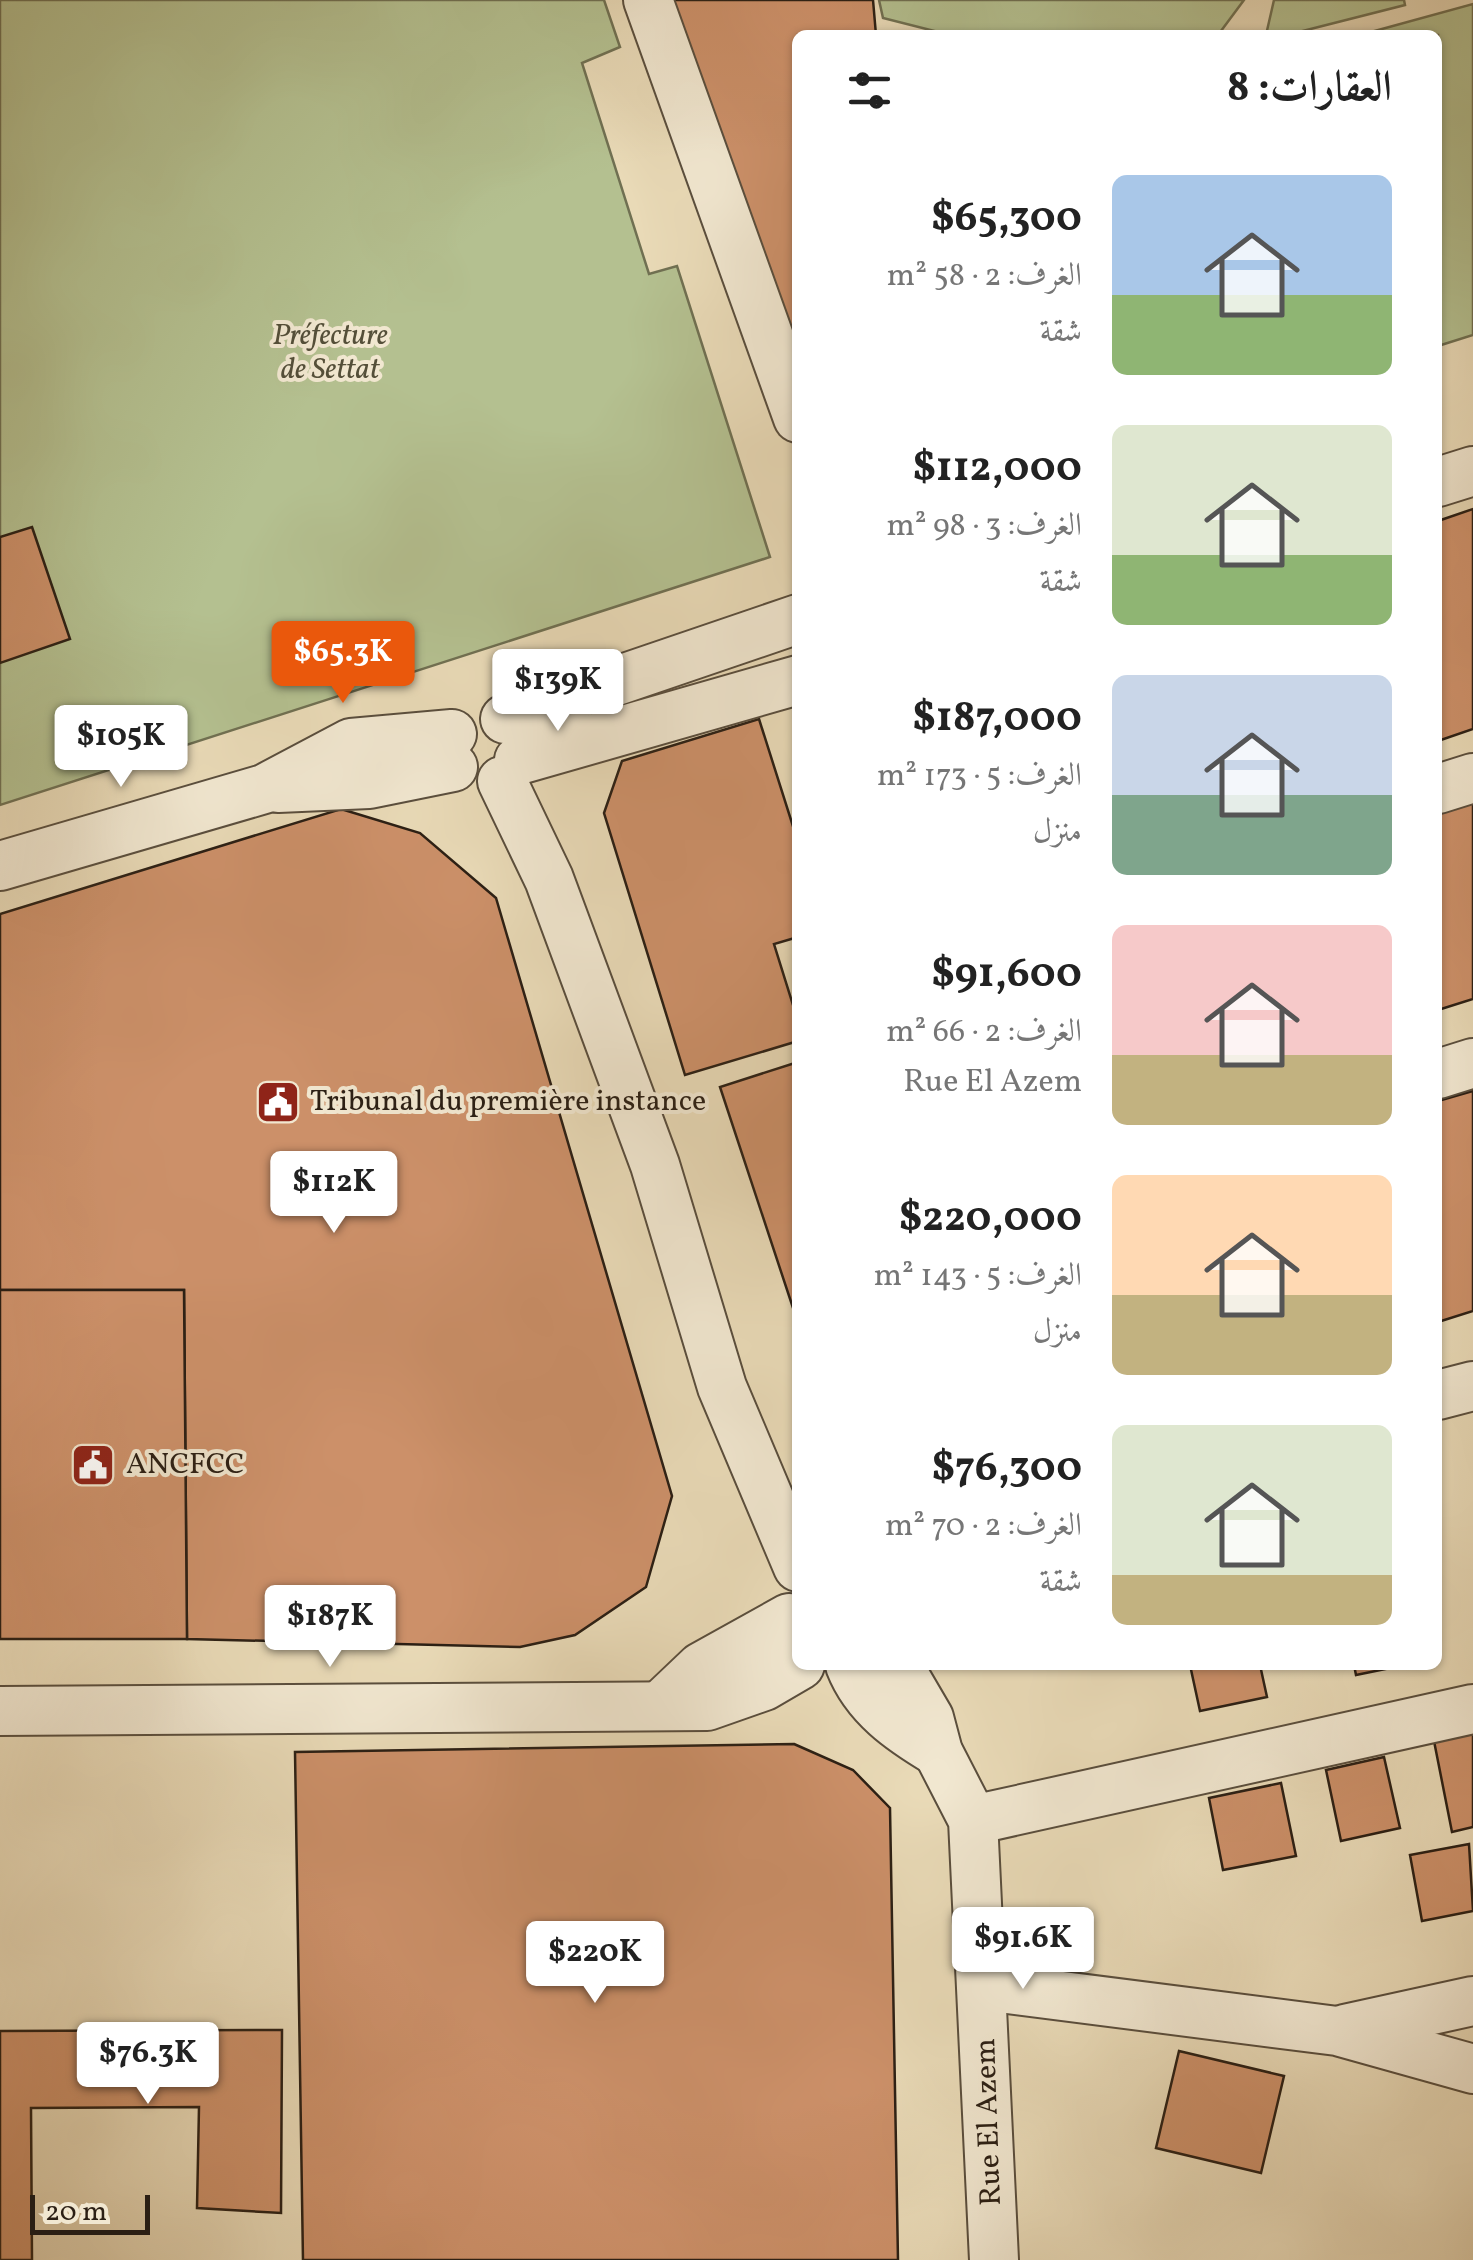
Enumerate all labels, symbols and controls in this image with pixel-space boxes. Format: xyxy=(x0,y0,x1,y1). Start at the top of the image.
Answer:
text: العقارات: 8 xyxy=(1227,60,1392,119)
icon: filters xyxy=(842,63,897,118)
text: $65,300 xyxy=(931,190,1082,249)
icon: home xyxy=(1192,215,1312,335)
text: الغرف: 2 · 58 m² xyxy=(887,255,1082,299)
text: شقة xyxy=(1040,311,1082,355)
park label: Préfecture de Settat xyxy=(272,315,388,391)
text: $112,000 xyxy=(912,440,1082,499)
icon: home xyxy=(1192,465,1312,585)
text: الغرف: 3 · 98 m² xyxy=(886,505,1082,549)
text: شقة xyxy=(1040,561,1082,605)
pin: $65.3K xyxy=(262,621,424,706)
text: $65.3K xyxy=(294,631,392,675)
pin: $139K xyxy=(488,649,628,734)
text: $139K xyxy=(514,659,602,703)
text: $187,000 xyxy=(912,690,1082,749)
pin: $105K xyxy=(51,705,191,790)
text: $105K xyxy=(77,715,165,759)
icon: home xyxy=(1192,715,1312,835)
text: الغرف: 5 · 173 m² xyxy=(877,755,1082,799)
text: منزل xyxy=(1033,811,1082,855)
text: $91,600 xyxy=(931,946,1082,1005)
icon: home xyxy=(1192,965,1312,1085)
text: الغرف: 2 · 66 m² xyxy=(886,1011,1082,1055)
text: Rue El Azem xyxy=(903,1061,1082,1105)
public building icon: Tribunal du première instance xyxy=(255,1079,301,1125)
place label: Tribunal du première instance xyxy=(310,1081,706,1123)
pin: $112K xyxy=(264,1151,404,1236)
text: $112K xyxy=(292,1161,376,1205)
text: $220,000 xyxy=(899,1190,1082,1249)
icon: home xyxy=(1192,1215,1312,1335)
text: الغرف: 5 · 143 m² xyxy=(874,1255,1082,1299)
text: منزل xyxy=(1033,1311,1082,1355)
text: $76,300 xyxy=(932,1440,1082,1499)
public building icon: ANCFCC xyxy=(70,1442,116,1488)
place label: ANCFCC xyxy=(126,1444,244,1486)
icon: home xyxy=(1192,1465,1312,1585)
text: الغرف: 2 · 70 m² xyxy=(885,1505,1082,1549)
text: شقة xyxy=(1040,1561,1082,1605)
pin: $187K xyxy=(260,1585,400,1670)
text: $187K xyxy=(287,1595,373,1639)
pin: $91.6K xyxy=(942,1907,1104,1992)
text: $91.6K xyxy=(974,1917,1072,1961)
pin: $220K xyxy=(525,1921,665,2006)
text: $220K xyxy=(548,1931,642,1975)
pin: $76.3K xyxy=(67,2022,229,2107)
text: $76.3K xyxy=(99,2032,197,2076)
street label: Rue El Azem xyxy=(965,2038,1013,2206)
scale bar xyxy=(30,2190,150,2234)
text: 20 m xyxy=(45,2193,107,2232)

